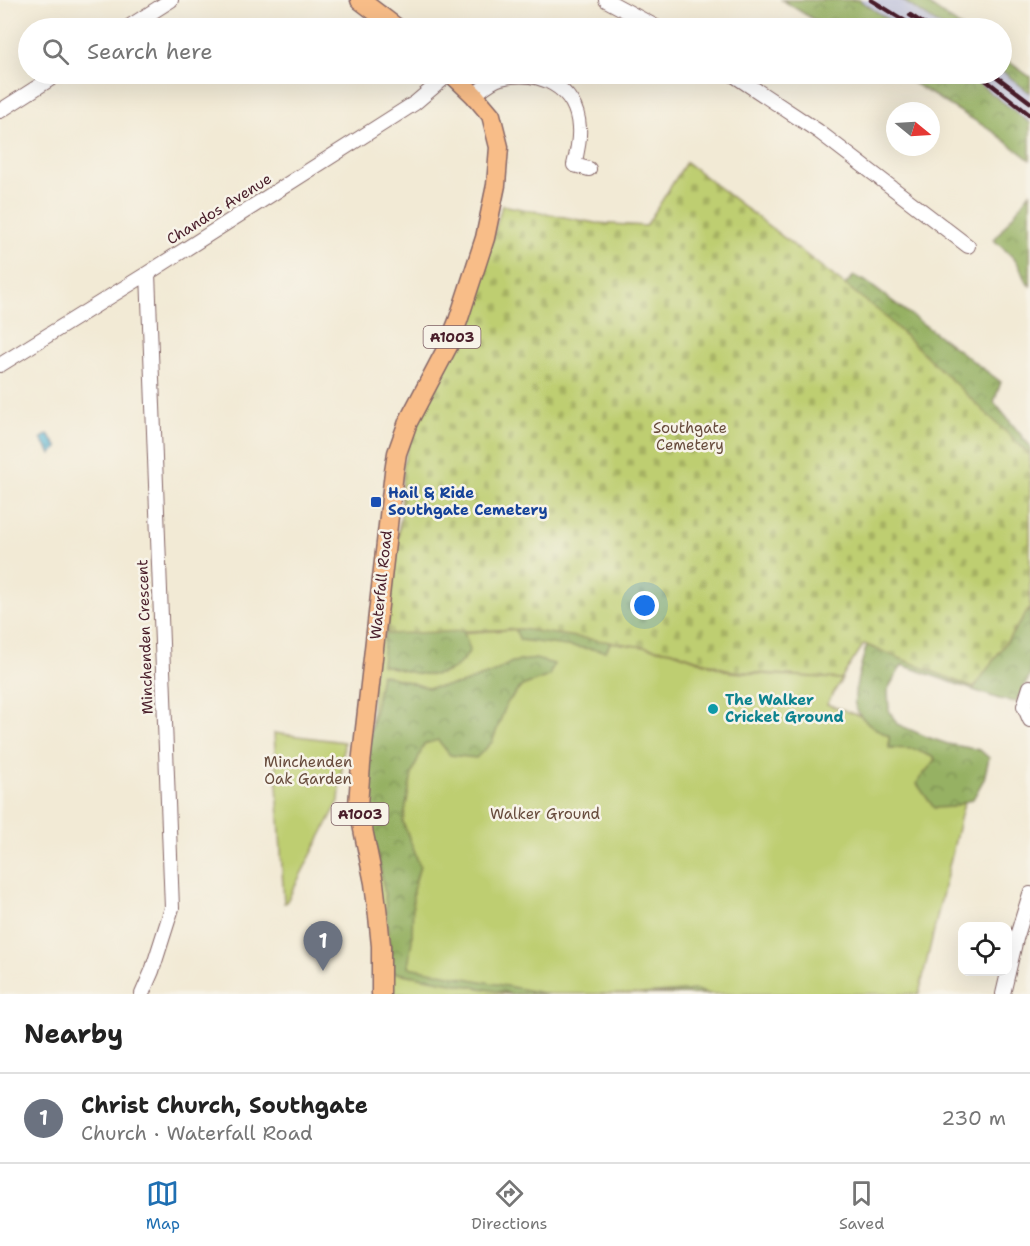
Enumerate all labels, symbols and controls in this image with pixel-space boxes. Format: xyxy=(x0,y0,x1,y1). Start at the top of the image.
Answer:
search box xyxy=(18,18,1012,84)
icon: search xyxy=(39,35,72,68)
text: Search here xyxy=(87,37,213,66)
north arrow xyxy=(886,102,940,156)
street label: Chandos Avenue xyxy=(163,169,275,249)
road number: A1003 xyxy=(424,326,480,348)
park label: Southgate Cemetery xyxy=(653,418,727,455)
place label: Hail & Ride Southgate Cemetery xyxy=(388,483,548,520)
marker: Hail & Ride Southgate Cemetery xyxy=(369,495,383,509)
street label: Waterfall Road xyxy=(365,529,397,641)
street label: Minchenden Crescent xyxy=(132,559,158,715)
your location xyxy=(630,591,659,620)
place label: The Walker Cricket Ground xyxy=(725,690,844,727)
marker: The Walker Cricket Ground xyxy=(706,702,720,716)
park label: Minchenden Oak Garden xyxy=(264,752,352,789)
road number: A1003 xyxy=(332,803,388,825)
park label: Walker Ground xyxy=(490,804,601,824)
pin: 1 xyxy=(304,922,342,971)
map controls xyxy=(958,922,1012,976)
button: locate xyxy=(958,922,1012,976)
text: Nearby xyxy=(24,1016,123,1051)
text: Christ Church, Southgate xyxy=(81,1091,368,1120)
text: 1 xyxy=(39,1105,48,1131)
text: 230 m xyxy=(941,1105,1006,1131)
text: Church · Waterfall Road xyxy=(81,1120,313,1146)
tab: Map xyxy=(146,1177,180,1234)
tab: Directions xyxy=(471,1177,548,1234)
tab: Saved xyxy=(839,1177,884,1234)

